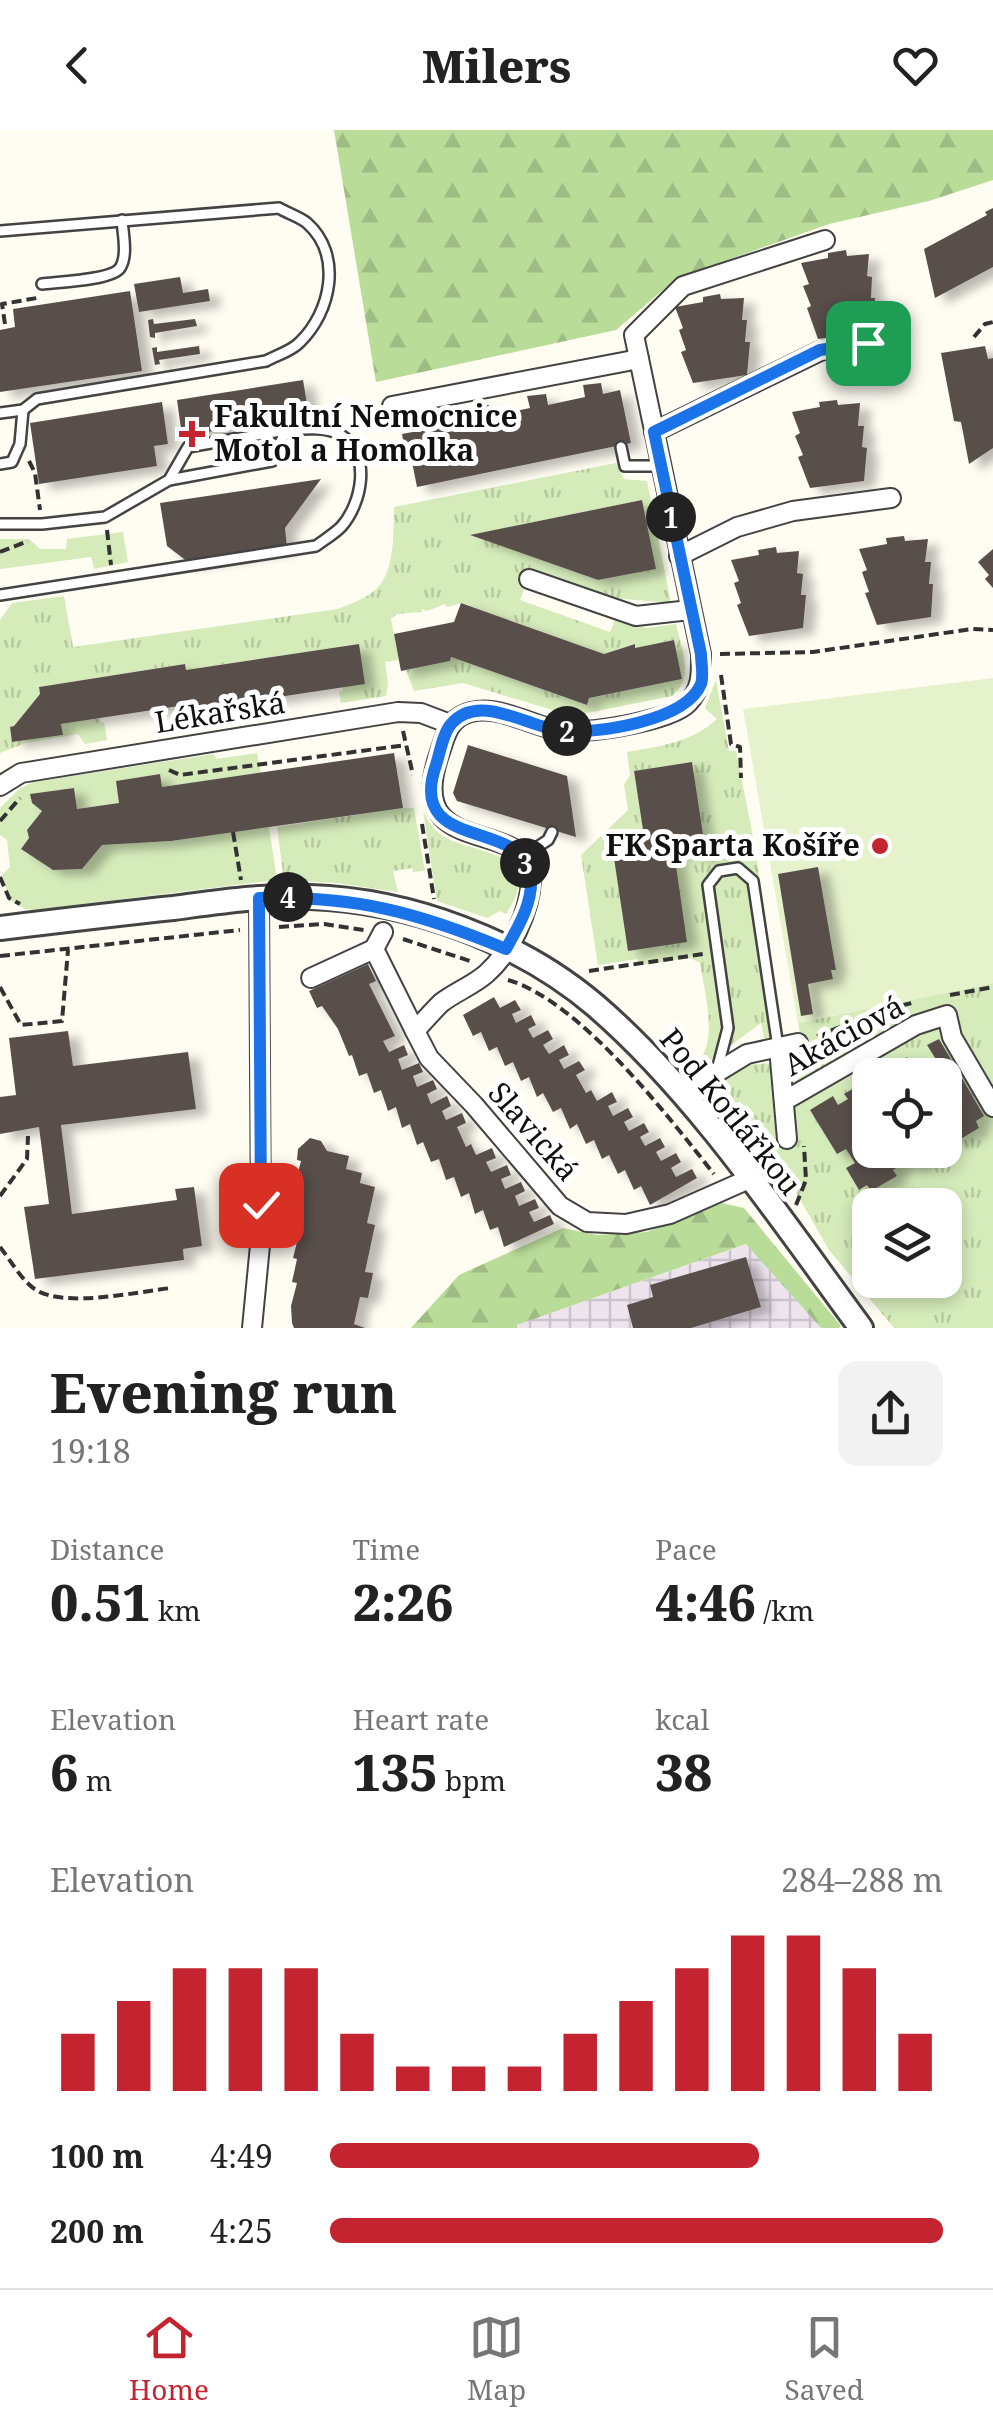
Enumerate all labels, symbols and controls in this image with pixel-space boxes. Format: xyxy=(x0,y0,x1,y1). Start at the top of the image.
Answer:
text: Milers xyxy=(422,35,571,96)
icon: back xyxy=(50,38,105,93)
icon: heart xyxy=(888,38,943,93)
pin xyxy=(826,301,911,386)
icon: arrive xyxy=(841,316,896,371)
place label: Fakultní Nemocnice Motol a Homolka xyxy=(214,395,518,470)
marker: Fakultní Nemocnice Motol a Homolka xyxy=(179,421,205,447)
pin: 1 xyxy=(646,492,696,542)
text: 1 xyxy=(663,498,679,536)
street label: Lékařská xyxy=(152,681,288,742)
pin: 2 xyxy=(542,706,592,756)
text: 2 xyxy=(559,712,575,750)
place label: FK Sparta Košíře xyxy=(606,824,860,865)
marker: FK Sparta Košíře xyxy=(869,835,891,857)
pin: 3 xyxy=(500,838,550,888)
text: 3 xyxy=(517,844,533,882)
pin: 4 xyxy=(263,872,313,922)
text: 4 xyxy=(280,878,296,916)
street label: Akáciová xyxy=(776,985,911,1085)
street label: Pod Kotlářkou xyxy=(651,1019,811,1203)
map controls xyxy=(852,1058,962,1298)
button: locate xyxy=(852,1058,962,1168)
street label: Slavická xyxy=(480,1073,589,1189)
pin xyxy=(219,1163,304,1248)
icon: check xyxy=(234,1178,289,1233)
button: layers xyxy=(852,1188,962,1298)
text: Evening run xyxy=(50,1354,397,1429)
button: share xyxy=(838,1361,943,1466)
text: 19:18 xyxy=(50,1429,131,1472)
text: Distance xyxy=(50,1530,164,1568)
text: Time xyxy=(353,1530,420,1568)
text: Pace xyxy=(655,1530,717,1568)
text: 0.51 xyxy=(50,1568,151,1636)
text: 2:26 xyxy=(353,1568,453,1636)
text: 4:46 xyxy=(655,1568,756,1636)
text: km xyxy=(151,1591,201,1629)
text: /km xyxy=(756,1591,814,1629)
text: Elevation xyxy=(50,1700,176,1738)
text: Heart rate xyxy=(353,1700,489,1738)
text: kcal xyxy=(655,1700,709,1738)
text: 6 xyxy=(50,1738,78,1806)
text: 135 xyxy=(353,1738,438,1806)
text: 38 xyxy=(655,1738,712,1806)
text: m xyxy=(78,1761,112,1799)
text: bpm xyxy=(438,1761,506,1799)
text: Elevation xyxy=(50,1858,194,1901)
text: 284–288 m xyxy=(781,1858,943,1901)
text: 100 m xyxy=(50,2134,144,2177)
text: 4:49 xyxy=(210,2134,273,2177)
text: 200 m xyxy=(50,2209,144,2252)
text: 4:25 xyxy=(210,2209,273,2252)
tab: Home xyxy=(129,2310,209,2408)
tab: Map xyxy=(467,2310,526,2408)
tab: Saved xyxy=(785,2310,864,2408)

